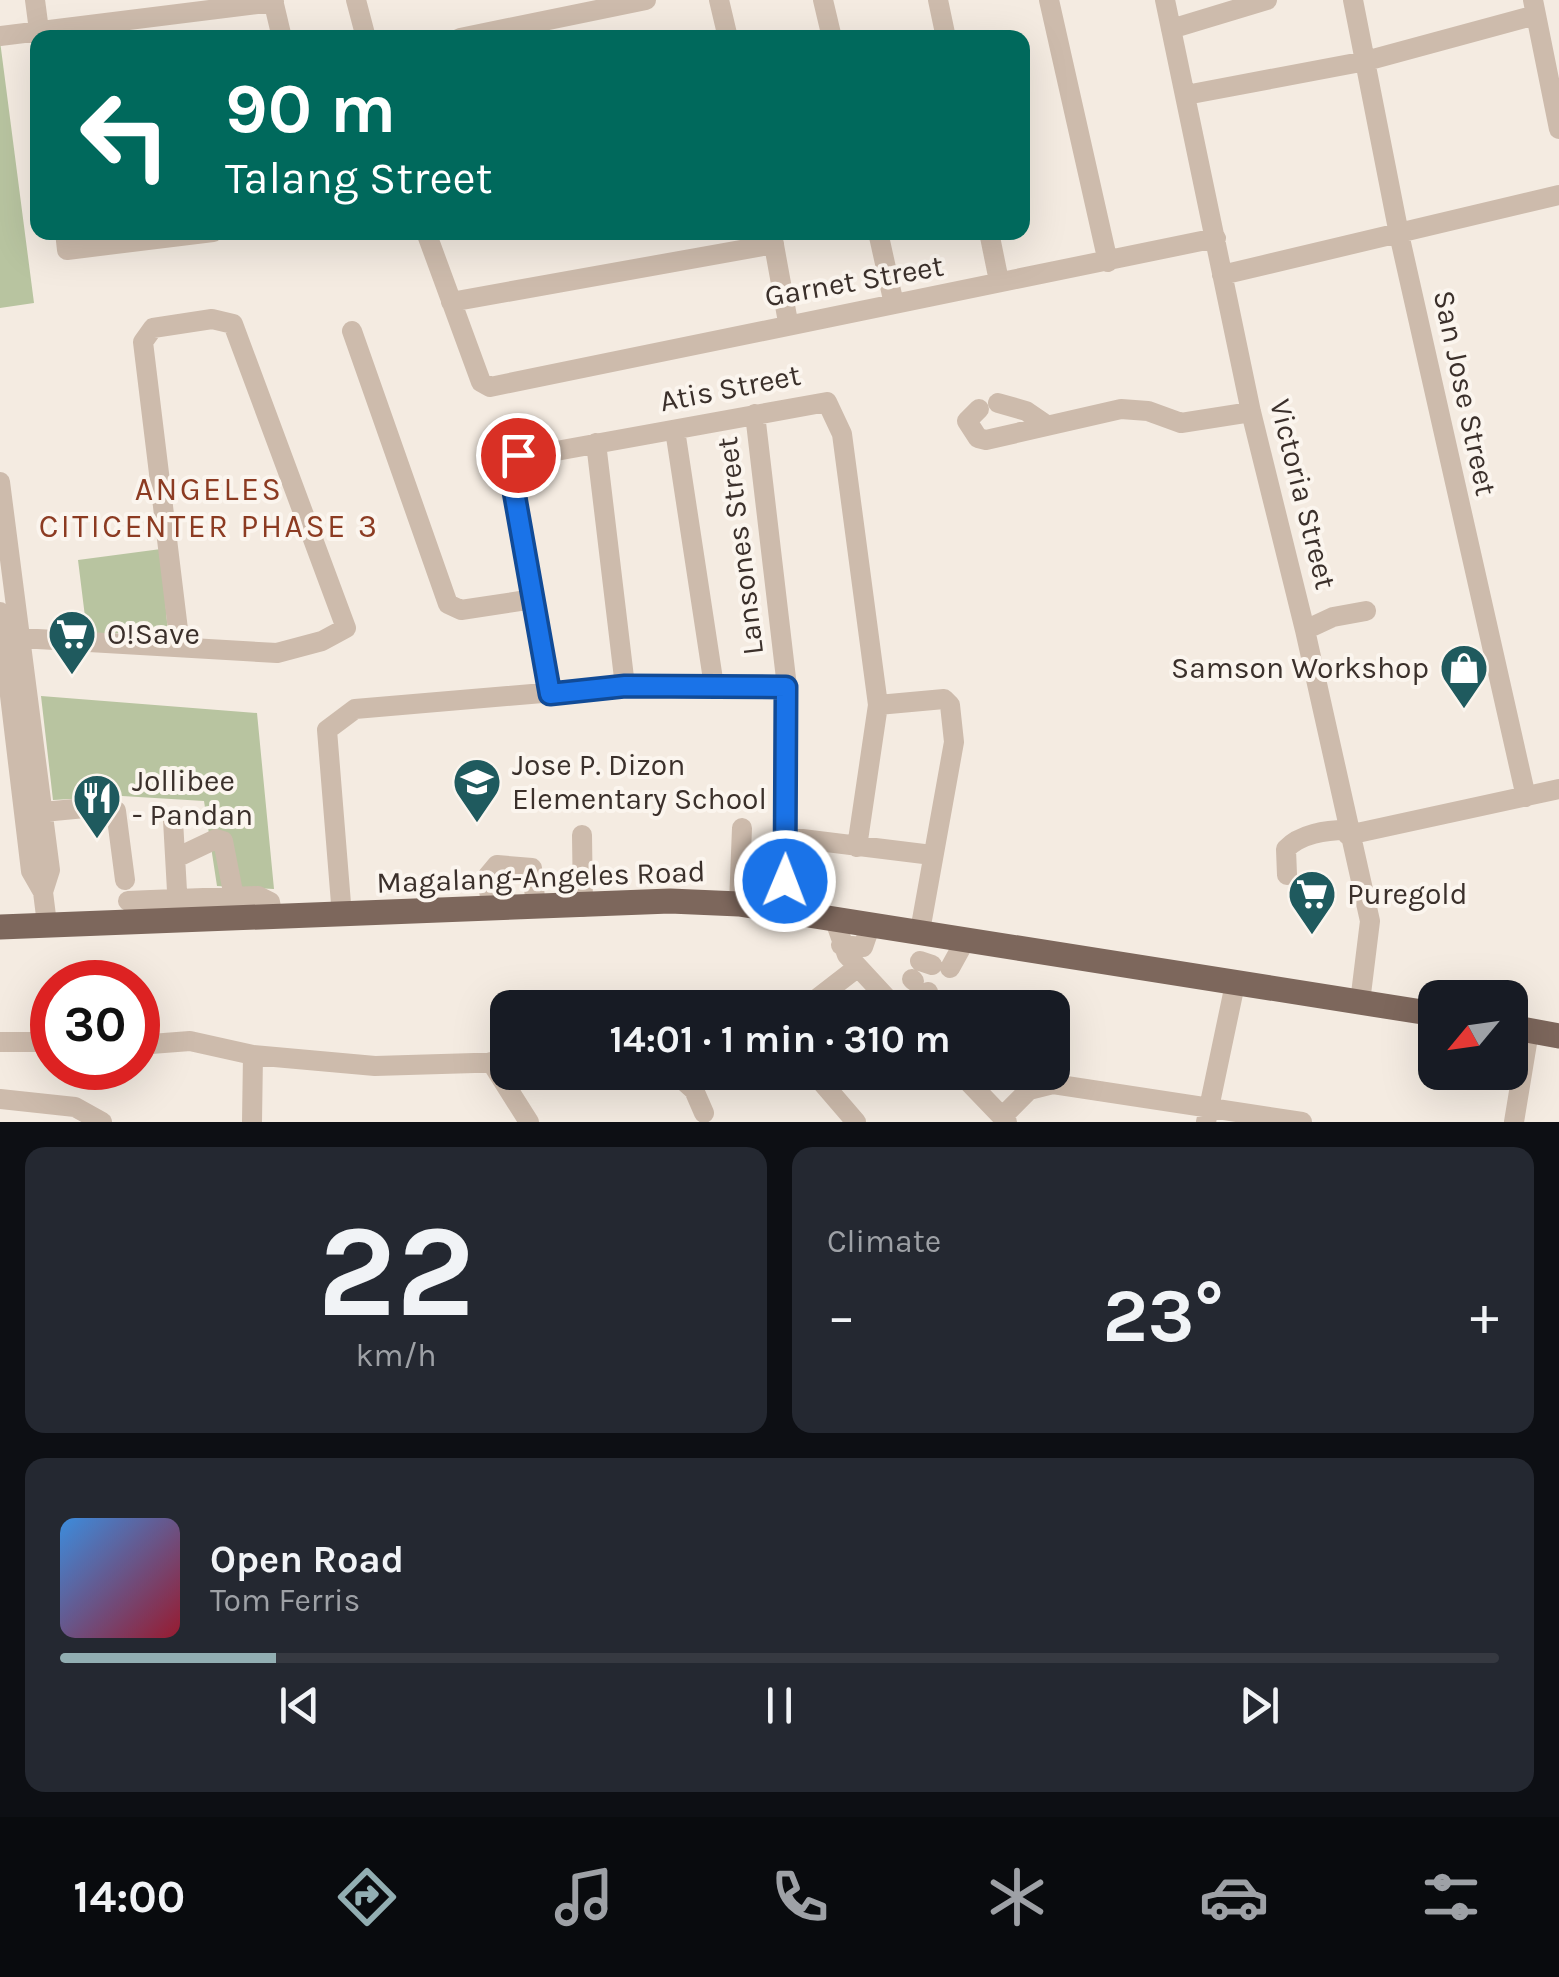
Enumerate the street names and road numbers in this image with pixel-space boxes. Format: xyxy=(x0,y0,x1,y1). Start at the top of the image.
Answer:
street label: Garnet Street xyxy=(762,248,946,314)
street label: San Jose Street xyxy=(1426,287,1504,499)
street label: Atis Street xyxy=(657,357,803,419)
street label: Victoria Street xyxy=(1262,395,1344,593)
street label: Lansones Street xyxy=(709,435,771,657)
street label: Magalang-Angeles Road xyxy=(376,853,706,901)

